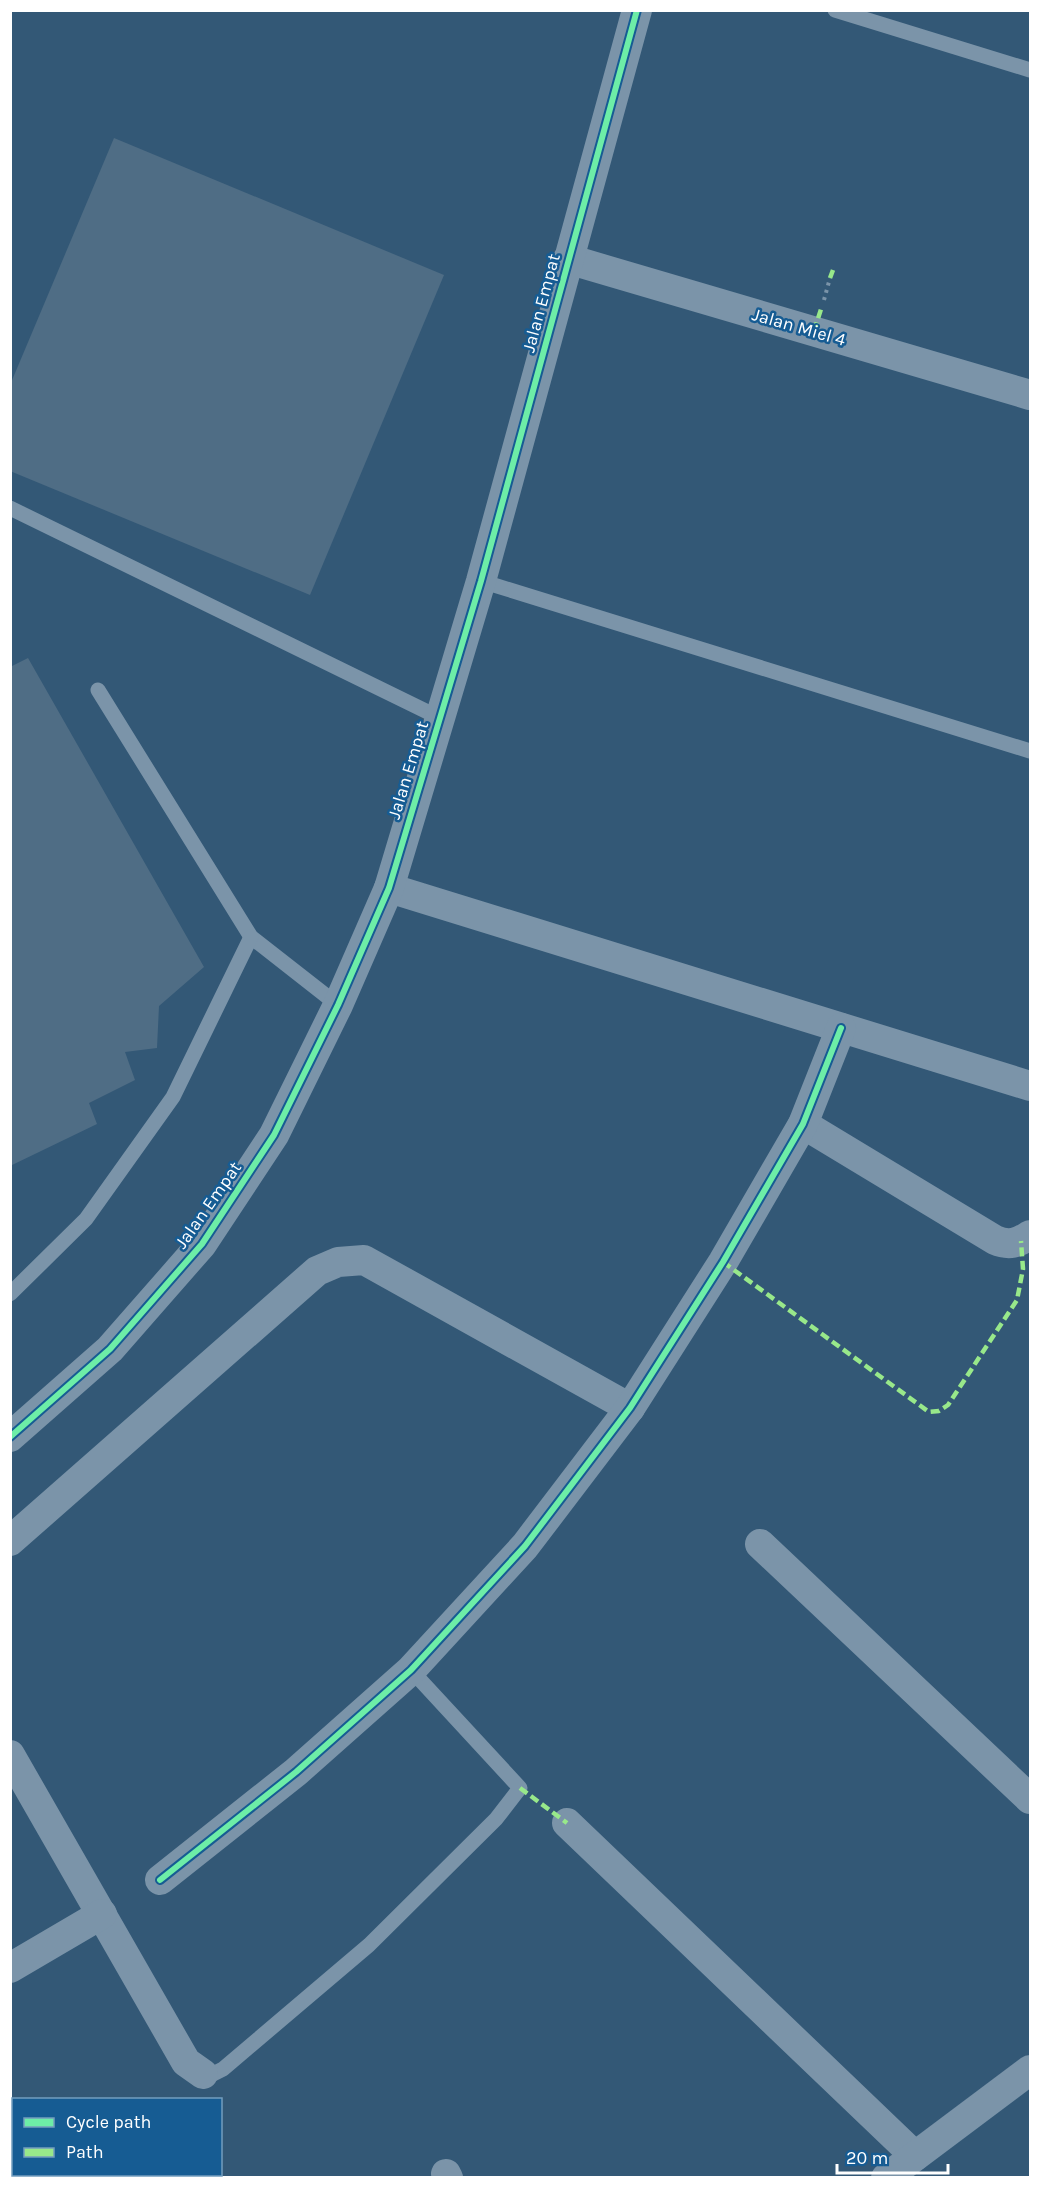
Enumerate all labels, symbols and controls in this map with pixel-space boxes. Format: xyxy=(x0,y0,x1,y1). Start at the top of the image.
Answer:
street label: Jalan Empat xyxy=(517,251,565,355)
street label: Jalan Miel 4 xyxy=(750,303,848,351)
street label: Jalan Empat xyxy=(383,718,433,822)
street label: Jalan Empat xyxy=(170,1157,246,1253)
legend xyxy=(12,2098,222,2176)
text: Cycle path xyxy=(66,2111,151,2133)
scale bar xyxy=(837,2137,948,2175)
text: Path xyxy=(66,2141,104,2163)
text: 20 m xyxy=(846,2147,888,2169)

